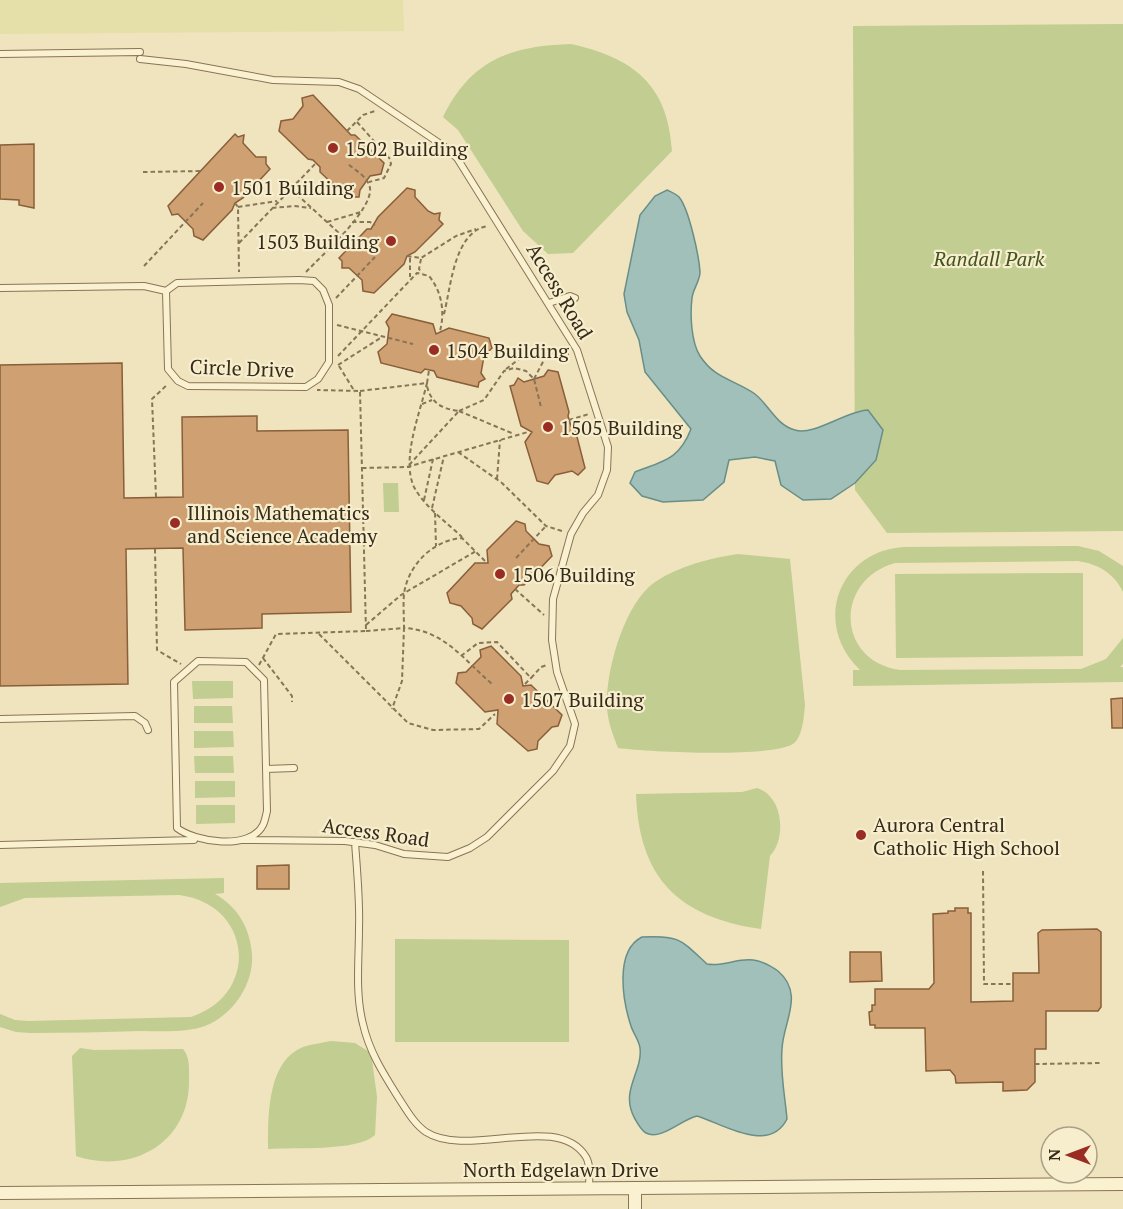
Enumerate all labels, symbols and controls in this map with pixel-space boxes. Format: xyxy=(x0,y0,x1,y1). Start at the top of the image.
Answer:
place label: 1502 Building xyxy=(345,135,468,162)
marker: 1502 Building xyxy=(326,141,340,155)
place label: 1501 Building xyxy=(231,174,354,201)
marker: 1501 Building xyxy=(212,180,226,194)
place label: 1503 Building xyxy=(256,228,379,255)
marker: 1503 Building xyxy=(384,234,398,248)
street label: Access Road xyxy=(521,238,599,344)
park label: Randall Park xyxy=(933,245,1045,272)
place label: 1504 Building xyxy=(446,337,569,364)
marker: 1504 Building xyxy=(427,343,441,357)
street label: Circle Drive xyxy=(189,353,295,383)
place label: 1505 Building xyxy=(560,414,683,441)
marker: 1505 Building xyxy=(541,420,555,434)
place label: Illinois Mathematics and Science Academy xyxy=(187,499,378,549)
marker: Illinois Mathematics and Science Academy xyxy=(168,516,182,530)
place label: 1506 Building xyxy=(512,561,635,588)
marker: 1506 Building xyxy=(493,567,507,581)
place label: 1507 Building xyxy=(521,686,644,713)
marker: 1507 Building xyxy=(502,692,516,706)
street label: Access Road xyxy=(321,811,431,853)
place label: Aurora Central Catholic High School xyxy=(873,811,1060,861)
marker: Aurora Central Catholic High School xyxy=(854,828,868,842)
north arrow xyxy=(1039,1125,1099,1185)
text: N xyxy=(1043,1149,1065,1161)
street label: North Edgelawn Drive xyxy=(463,1156,659,1183)

